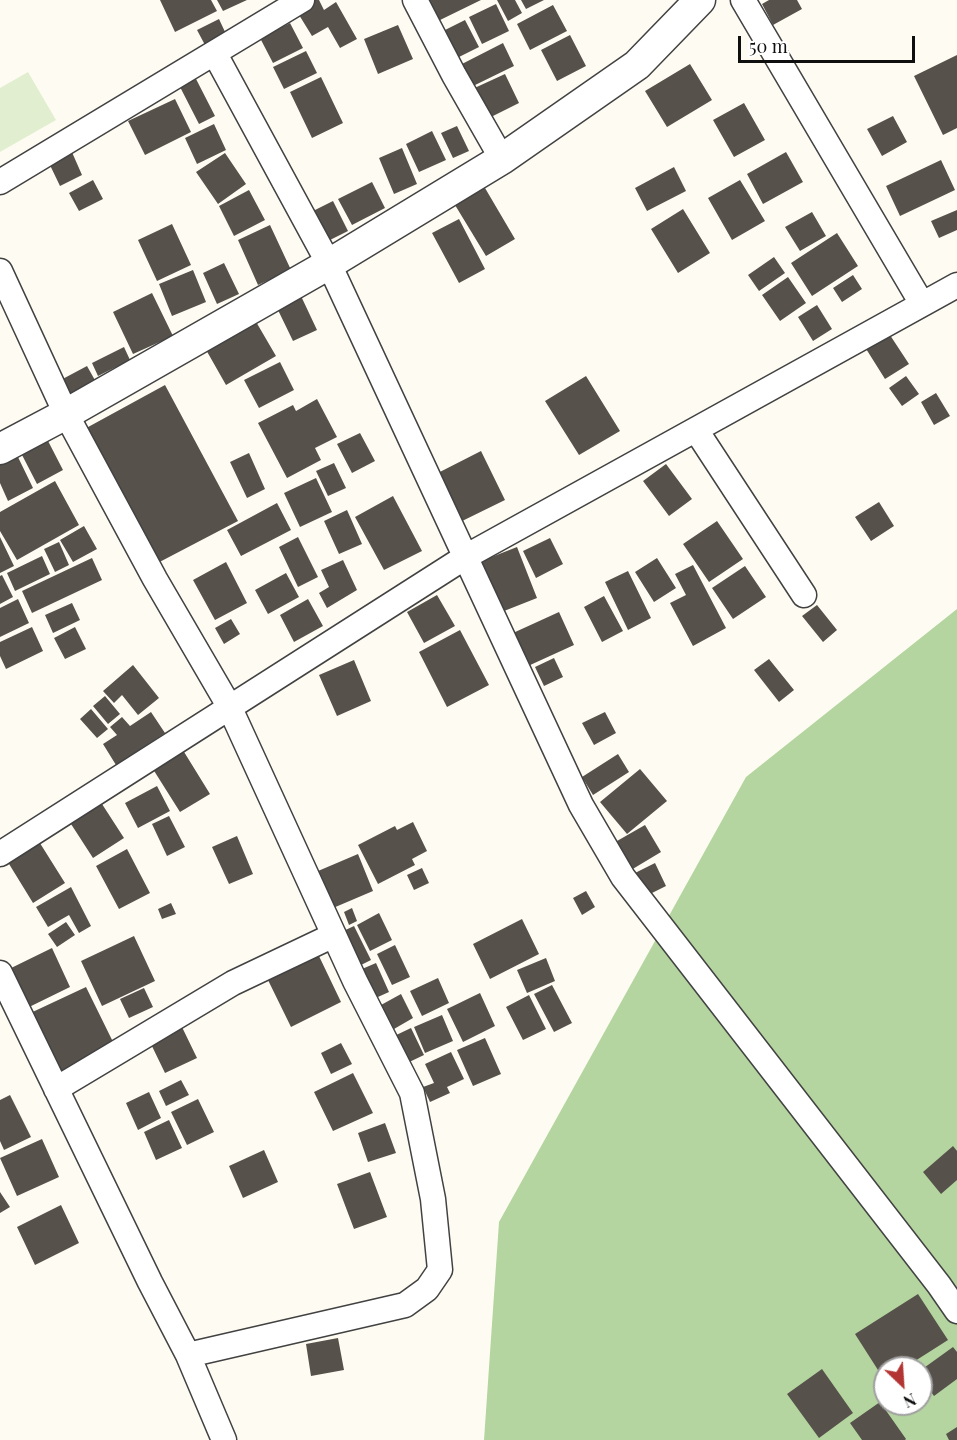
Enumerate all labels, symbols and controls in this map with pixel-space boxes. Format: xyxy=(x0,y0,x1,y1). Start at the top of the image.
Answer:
scale bar xyxy=(741,24,918,62)
text: 50 m xyxy=(749,34,788,58)
north arrow xyxy=(873,1356,933,1416)
text: N xyxy=(900,1389,920,1413)

